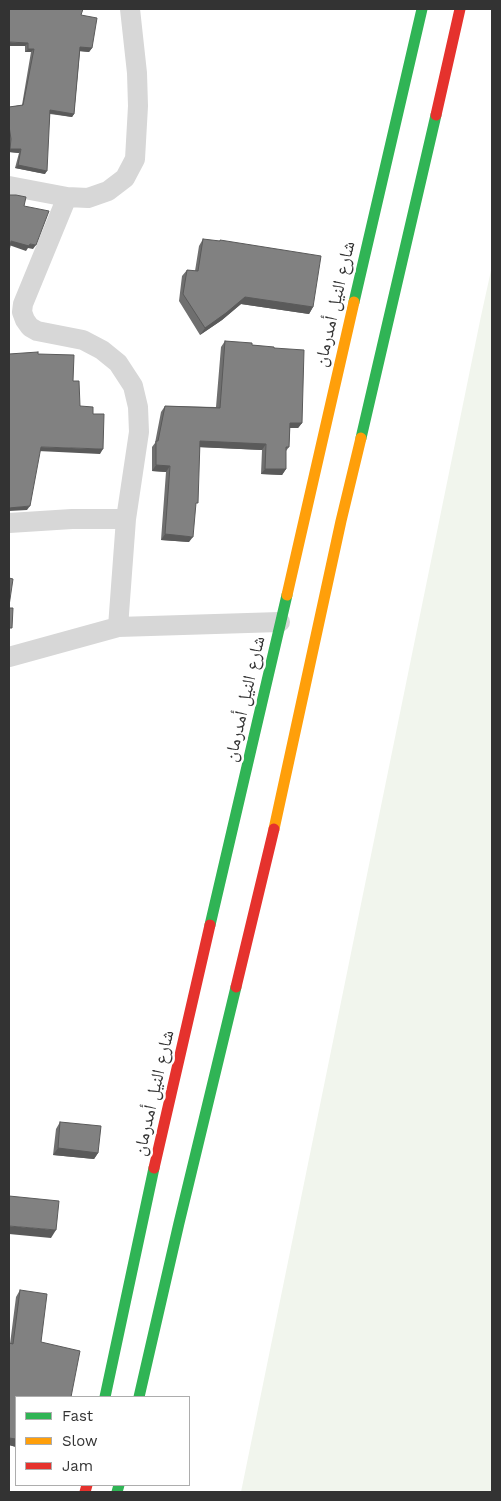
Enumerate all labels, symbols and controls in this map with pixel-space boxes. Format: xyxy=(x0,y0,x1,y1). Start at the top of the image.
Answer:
street label: شارع النيل أمدرمان xyxy=(310,239,360,369)
street label: شارع النيل أمدرمان xyxy=(220,634,270,764)
street label: شارع النيل أمدرمان xyxy=(129,1028,179,1158)
legend xyxy=(15,1396,190,1486)
text: Fast xyxy=(62,1407,93,1425)
text: Slow xyxy=(62,1432,98,1450)
text: Jam xyxy=(62,1457,93,1475)

